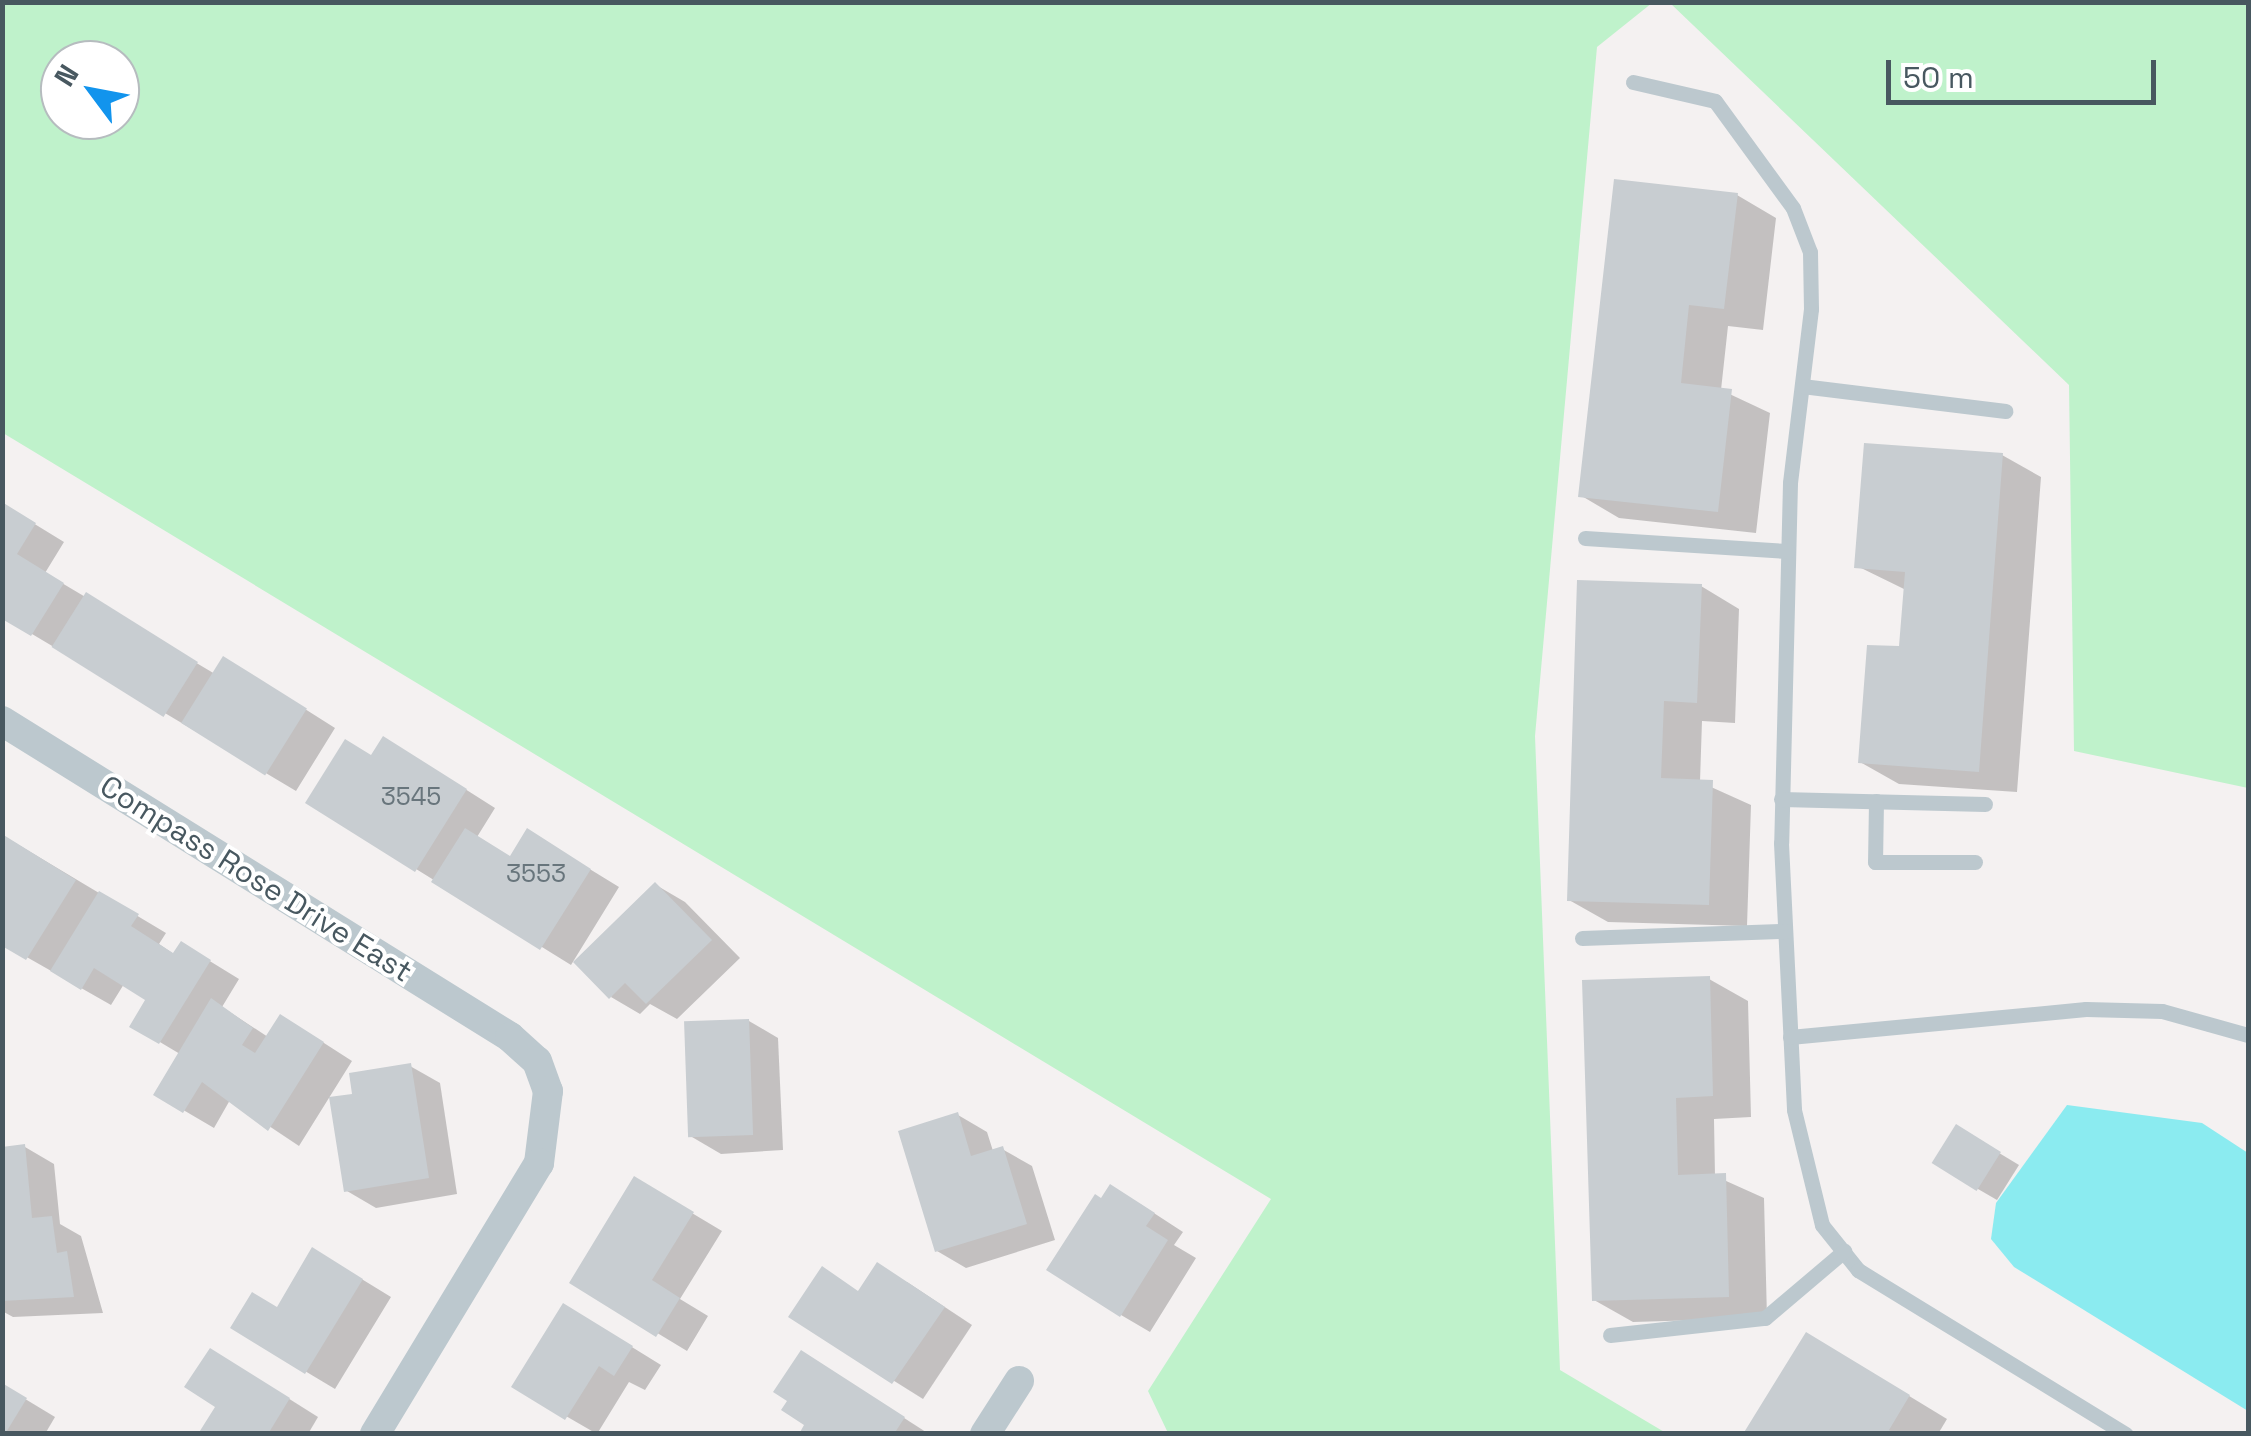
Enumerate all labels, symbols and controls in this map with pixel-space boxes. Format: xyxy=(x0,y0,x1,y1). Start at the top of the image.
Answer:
north arrow xyxy=(40,40,140,140)
scale bar xyxy=(1891,40,2161,102)
text: N xyxy=(46,58,86,93)
text: 50 m xyxy=(1903,58,1974,97)
street label: Compass Rose Drive East xyxy=(93,768,419,990)
house number: 3545 xyxy=(381,781,441,811)
house number: 3553 xyxy=(506,858,566,888)

